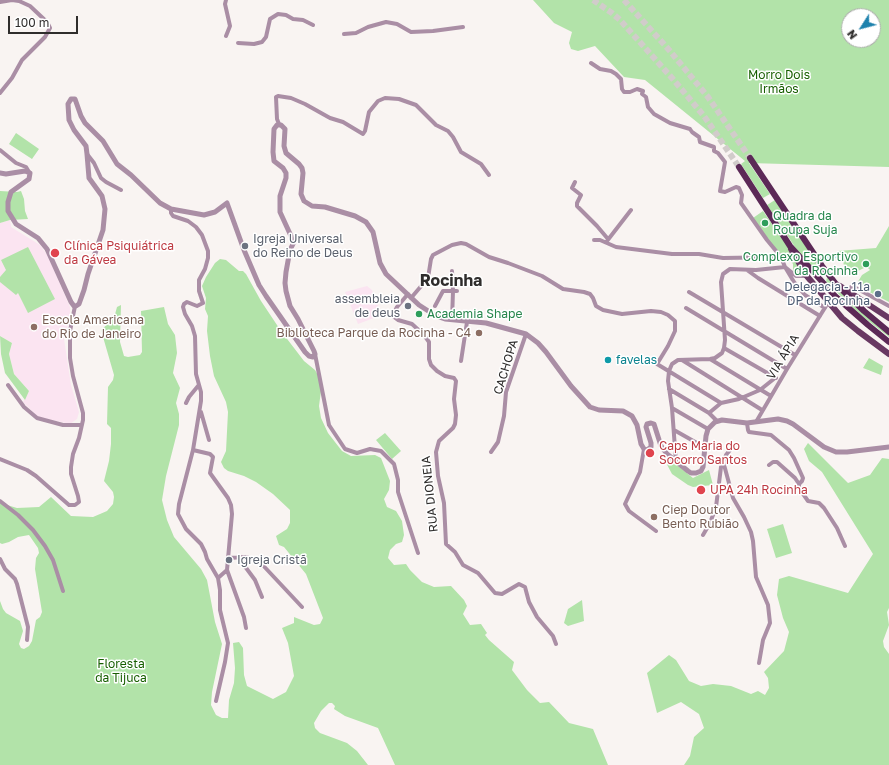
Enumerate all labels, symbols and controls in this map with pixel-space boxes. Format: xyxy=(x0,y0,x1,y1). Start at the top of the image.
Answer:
scale bar xyxy=(10,8,80,34)
north arrow xyxy=(841,8,881,48)
text: 100 m xyxy=(15,15,49,30)
text: N xyxy=(844,28,859,42)
park label: Morro Dois Irmãos xyxy=(748,68,810,96)
place label: Quadra da Roupa Suja xyxy=(773,209,838,237)
marker: Quadra da Roupa Suja xyxy=(760,218,770,228)
place label: Igreja Universal do Reino de Deus xyxy=(253,232,353,260)
place label: Clínica Psiquiátrica da Gávea xyxy=(64,239,174,267)
marker: Igreja Universal do Reino de Deus xyxy=(240,241,250,251)
marker: Clínica Psiquiátrica da Gávea xyxy=(49,247,61,259)
place label: Complexo Esportivo da Rocinha xyxy=(743,250,858,278)
marker: Complexo Esportivo da Rocinha xyxy=(861,259,871,269)
district label: Rocinha xyxy=(420,271,482,291)
place label: Delegacia - 11ª DP da Rocinha xyxy=(784,280,870,308)
marker: Delegacia - 11ª DP da Rocinha xyxy=(873,289,883,299)
place label: assembleia de deus xyxy=(335,292,400,320)
marker: assembleia de deus xyxy=(403,301,413,311)
place label: Academia Shape xyxy=(427,307,522,321)
marker: Academia Shape xyxy=(414,309,424,319)
place label: Escola Americana do Rio de Janeiro xyxy=(42,313,144,341)
marker: Escola Americana do Rio de Janeiro xyxy=(29,322,39,332)
place label: Biblioteca Parque da Rocinha - C4 xyxy=(277,326,471,340)
marker: Biblioteca Parque da Rocinha - C4 xyxy=(474,328,484,338)
street label: VIA ÁPIA xyxy=(764,332,802,382)
street label: CACHOPA xyxy=(491,338,521,396)
place label: favelas xyxy=(616,353,657,367)
marker: favelas xyxy=(603,355,613,365)
place label: Caps Maria do Socorro Santos xyxy=(659,439,747,467)
marker: Caps Maria do Socorro Santos xyxy=(644,447,656,459)
street label: RUA DIONEIA xyxy=(419,455,441,533)
place label: UPA 24h Rocinha xyxy=(710,483,808,497)
marker: UPA 24h Rocinha xyxy=(695,484,707,496)
place label: Ciep Doutor Bento Rubião xyxy=(662,503,739,531)
marker: Ciep Doutor Bento Rubião xyxy=(649,512,659,522)
place label: Igreja Cristã xyxy=(237,553,307,567)
marker: Igreja Cristã xyxy=(224,555,234,565)
park label: Floresta da Tijuca xyxy=(95,657,147,685)

